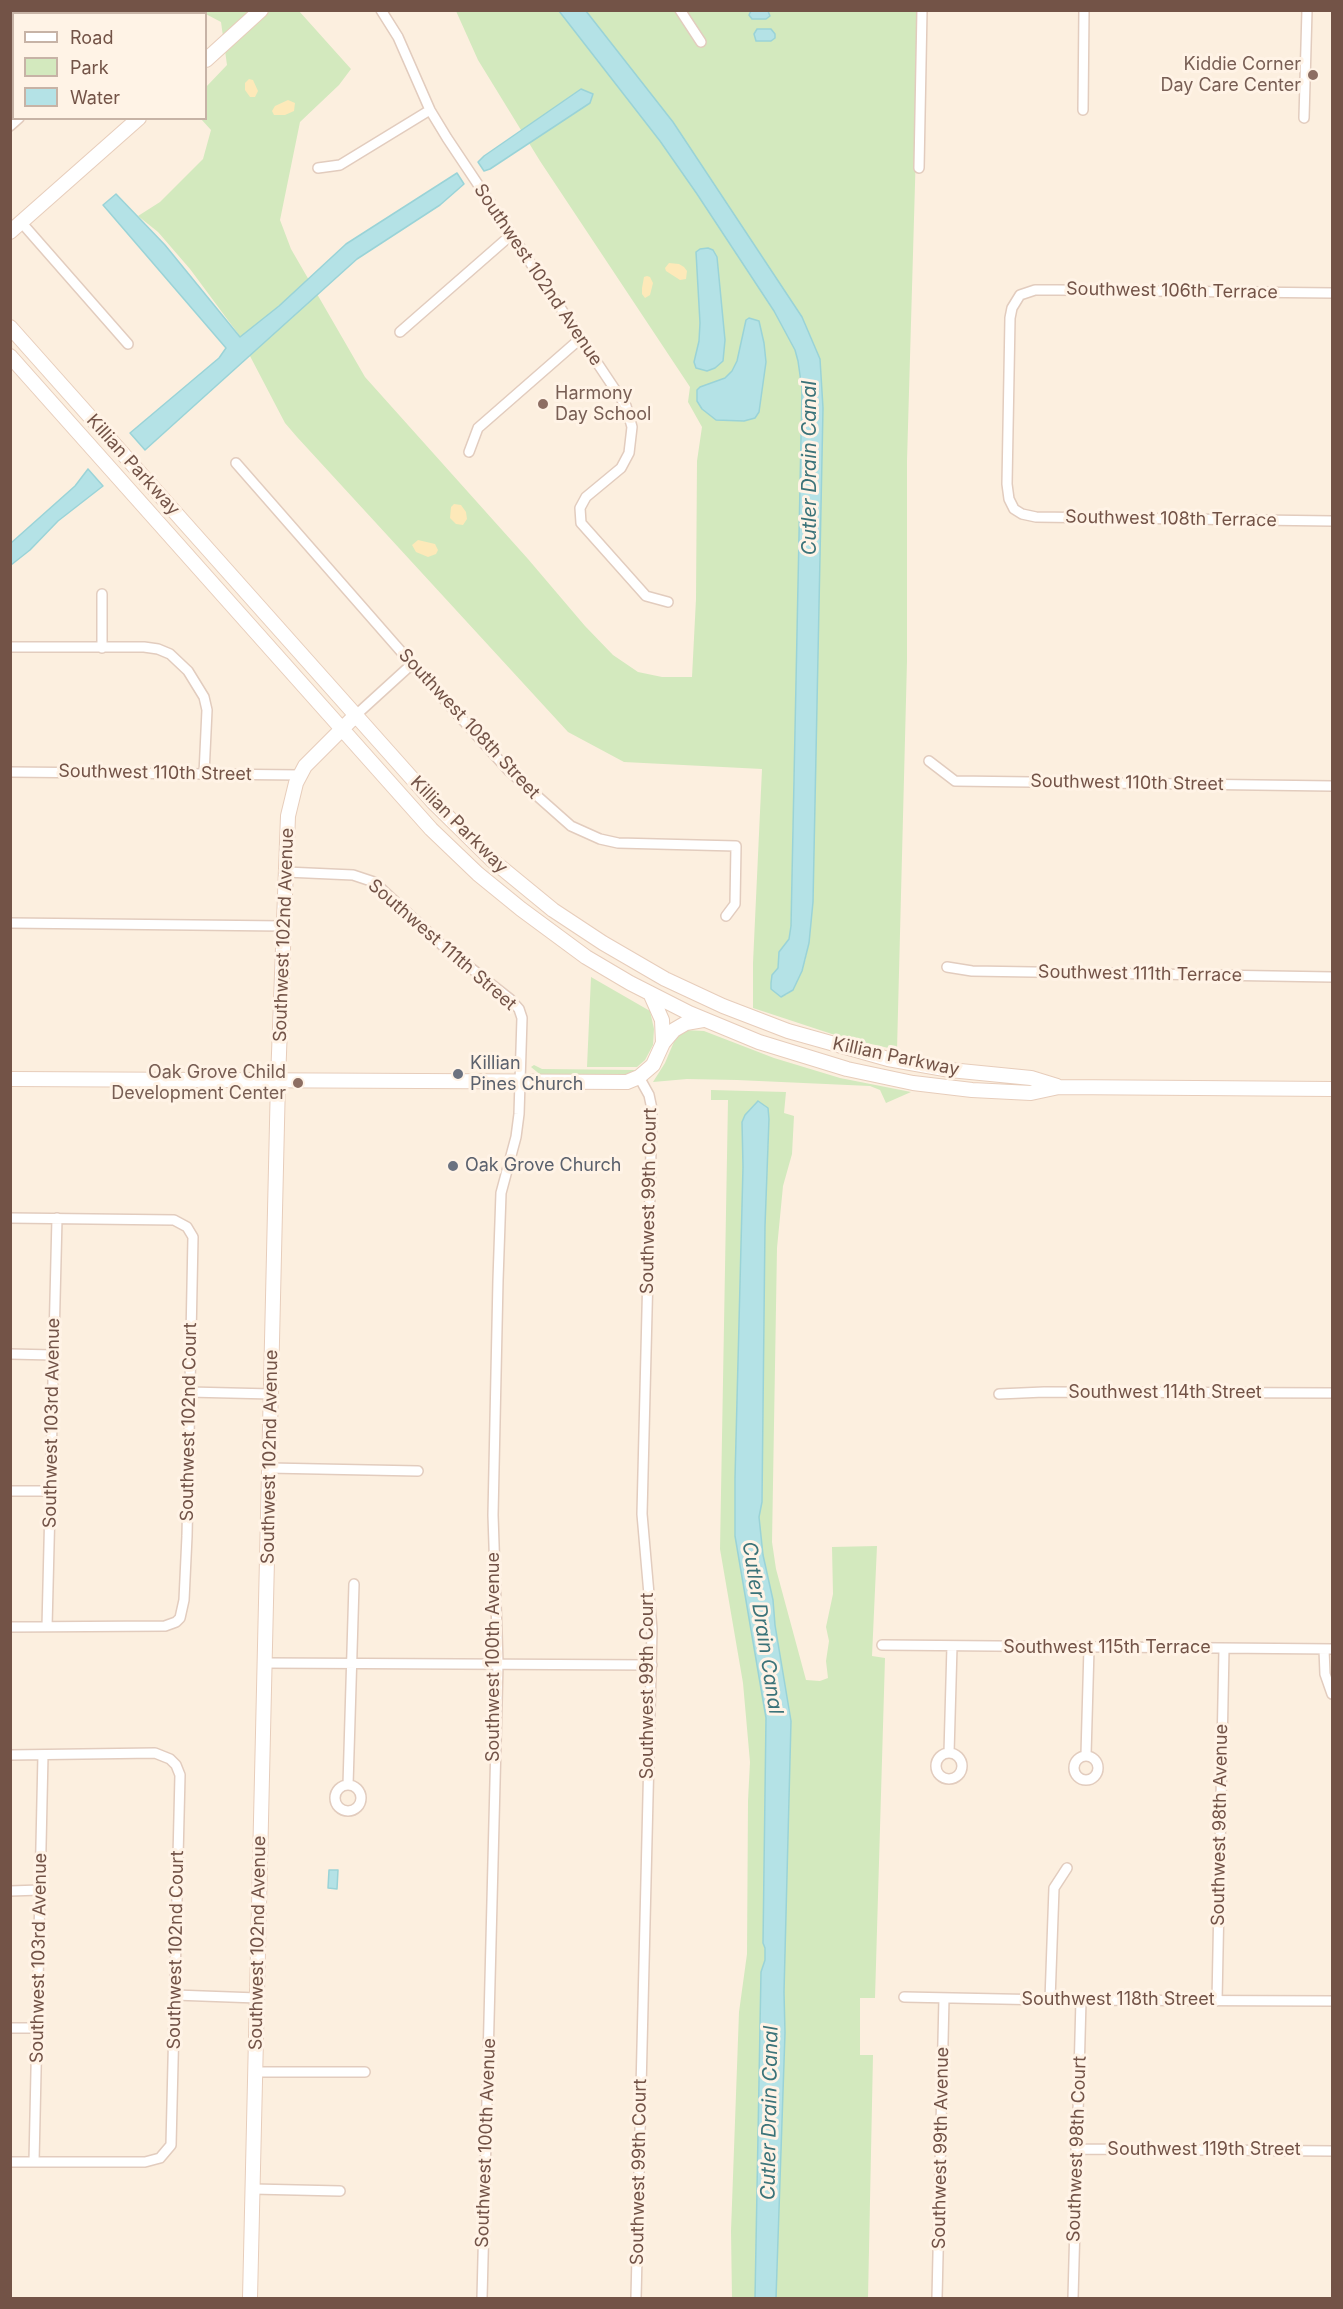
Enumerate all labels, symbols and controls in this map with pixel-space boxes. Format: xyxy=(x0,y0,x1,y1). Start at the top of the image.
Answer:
legend xyxy=(12,12,207,120)
text: Road xyxy=(70,27,113,48)
place label: Kiddie Corner Day Care Center xyxy=(1160,54,1301,97)
text: Park xyxy=(70,57,109,78)
marker: Kiddie Corner Day Care Center xyxy=(1306,68,1320,82)
text: Water xyxy=(70,87,120,108)
street label: Southwest 102nd Avenue xyxy=(469,180,607,370)
street label: Southwest 106th Terrace xyxy=(1066,278,1278,304)
water label: Cutler Drain Canal xyxy=(798,381,822,555)
place label: Harmony Day School xyxy=(555,383,651,426)
marker: Harmony Day School xyxy=(536,397,550,411)
street label: Killian Parkway xyxy=(82,410,184,520)
street label: Southwest 108th Terrace xyxy=(1065,506,1277,532)
street label: Southwest 108th Street xyxy=(394,645,544,803)
street label: Southwest 110th Street xyxy=(58,761,252,785)
street label: Southwest 110th Street xyxy=(1030,771,1224,795)
street label: Killian Parkway xyxy=(406,772,512,878)
street label: Southwest 102nd Avenue xyxy=(269,827,299,1043)
street label: Southwest 111th Street xyxy=(363,875,521,1015)
street label: Southwest 111th Terrace xyxy=(1038,961,1242,987)
street label: Killian Parkway xyxy=(831,1033,961,1081)
place label: Killian Pines Church xyxy=(470,1053,583,1096)
place label: Oak Grove Child Development Center xyxy=(111,1062,286,1104)
marker: Killian Pines Church xyxy=(451,1067,465,1081)
marker: Oak Grove Child Development Center xyxy=(291,1076,305,1090)
street label: Southwest 99th Court xyxy=(637,1108,661,1294)
place label: Oak Grove Church xyxy=(465,1155,621,1177)
marker: Oak Grove Church xyxy=(446,1159,460,1173)
street label: Southwest 103rd Avenue xyxy=(39,1318,65,1528)
street label: Southwest 102nd Court xyxy=(176,1322,202,1522)
street label: Southwest 102nd Avenue xyxy=(257,1350,283,1564)
street label: Southwest 114th Street xyxy=(1068,1382,1262,1404)
water label: Cutler Drain Canal xyxy=(736,1540,788,1716)
street label: Southwest 100th Avenue xyxy=(483,1552,505,1762)
street label: Southwest 99th Court xyxy=(637,1593,659,1779)
street label: Southwest 115th Terrace xyxy=(1003,1637,1211,1659)
street label: Southwest 98th Avenue xyxy=(1207,1724,1233,1926)
street label: Southwest 102nd Avenue xyxy=(245,1836,271,2050)
street label: Southwest 102nd Court xyxy=(163,1850,189,2050)
street label: Southwest 103rd Avenue xyxy=(26,1853,52,2063)
street label: Southwest 118th Street xyxy=(1021,1989,1215,2011)
water label: Cutler Drain Canal xyxy=(756,2026,784,2200)
street label: Southwest 100th Avenue xyxy=(472,2038,500,2248)
street label: Southwest 99th Avenue xyxy=(928,2047,954,2249)
street label: Southwest 98th Court xyxy=(1063,2056,1091,2242)
street label: Southwest 99th Court xyxy=(627,2079,651,2265)
street label: Southwest 119th Street xyxy=(1107,2139,1301,2161)

